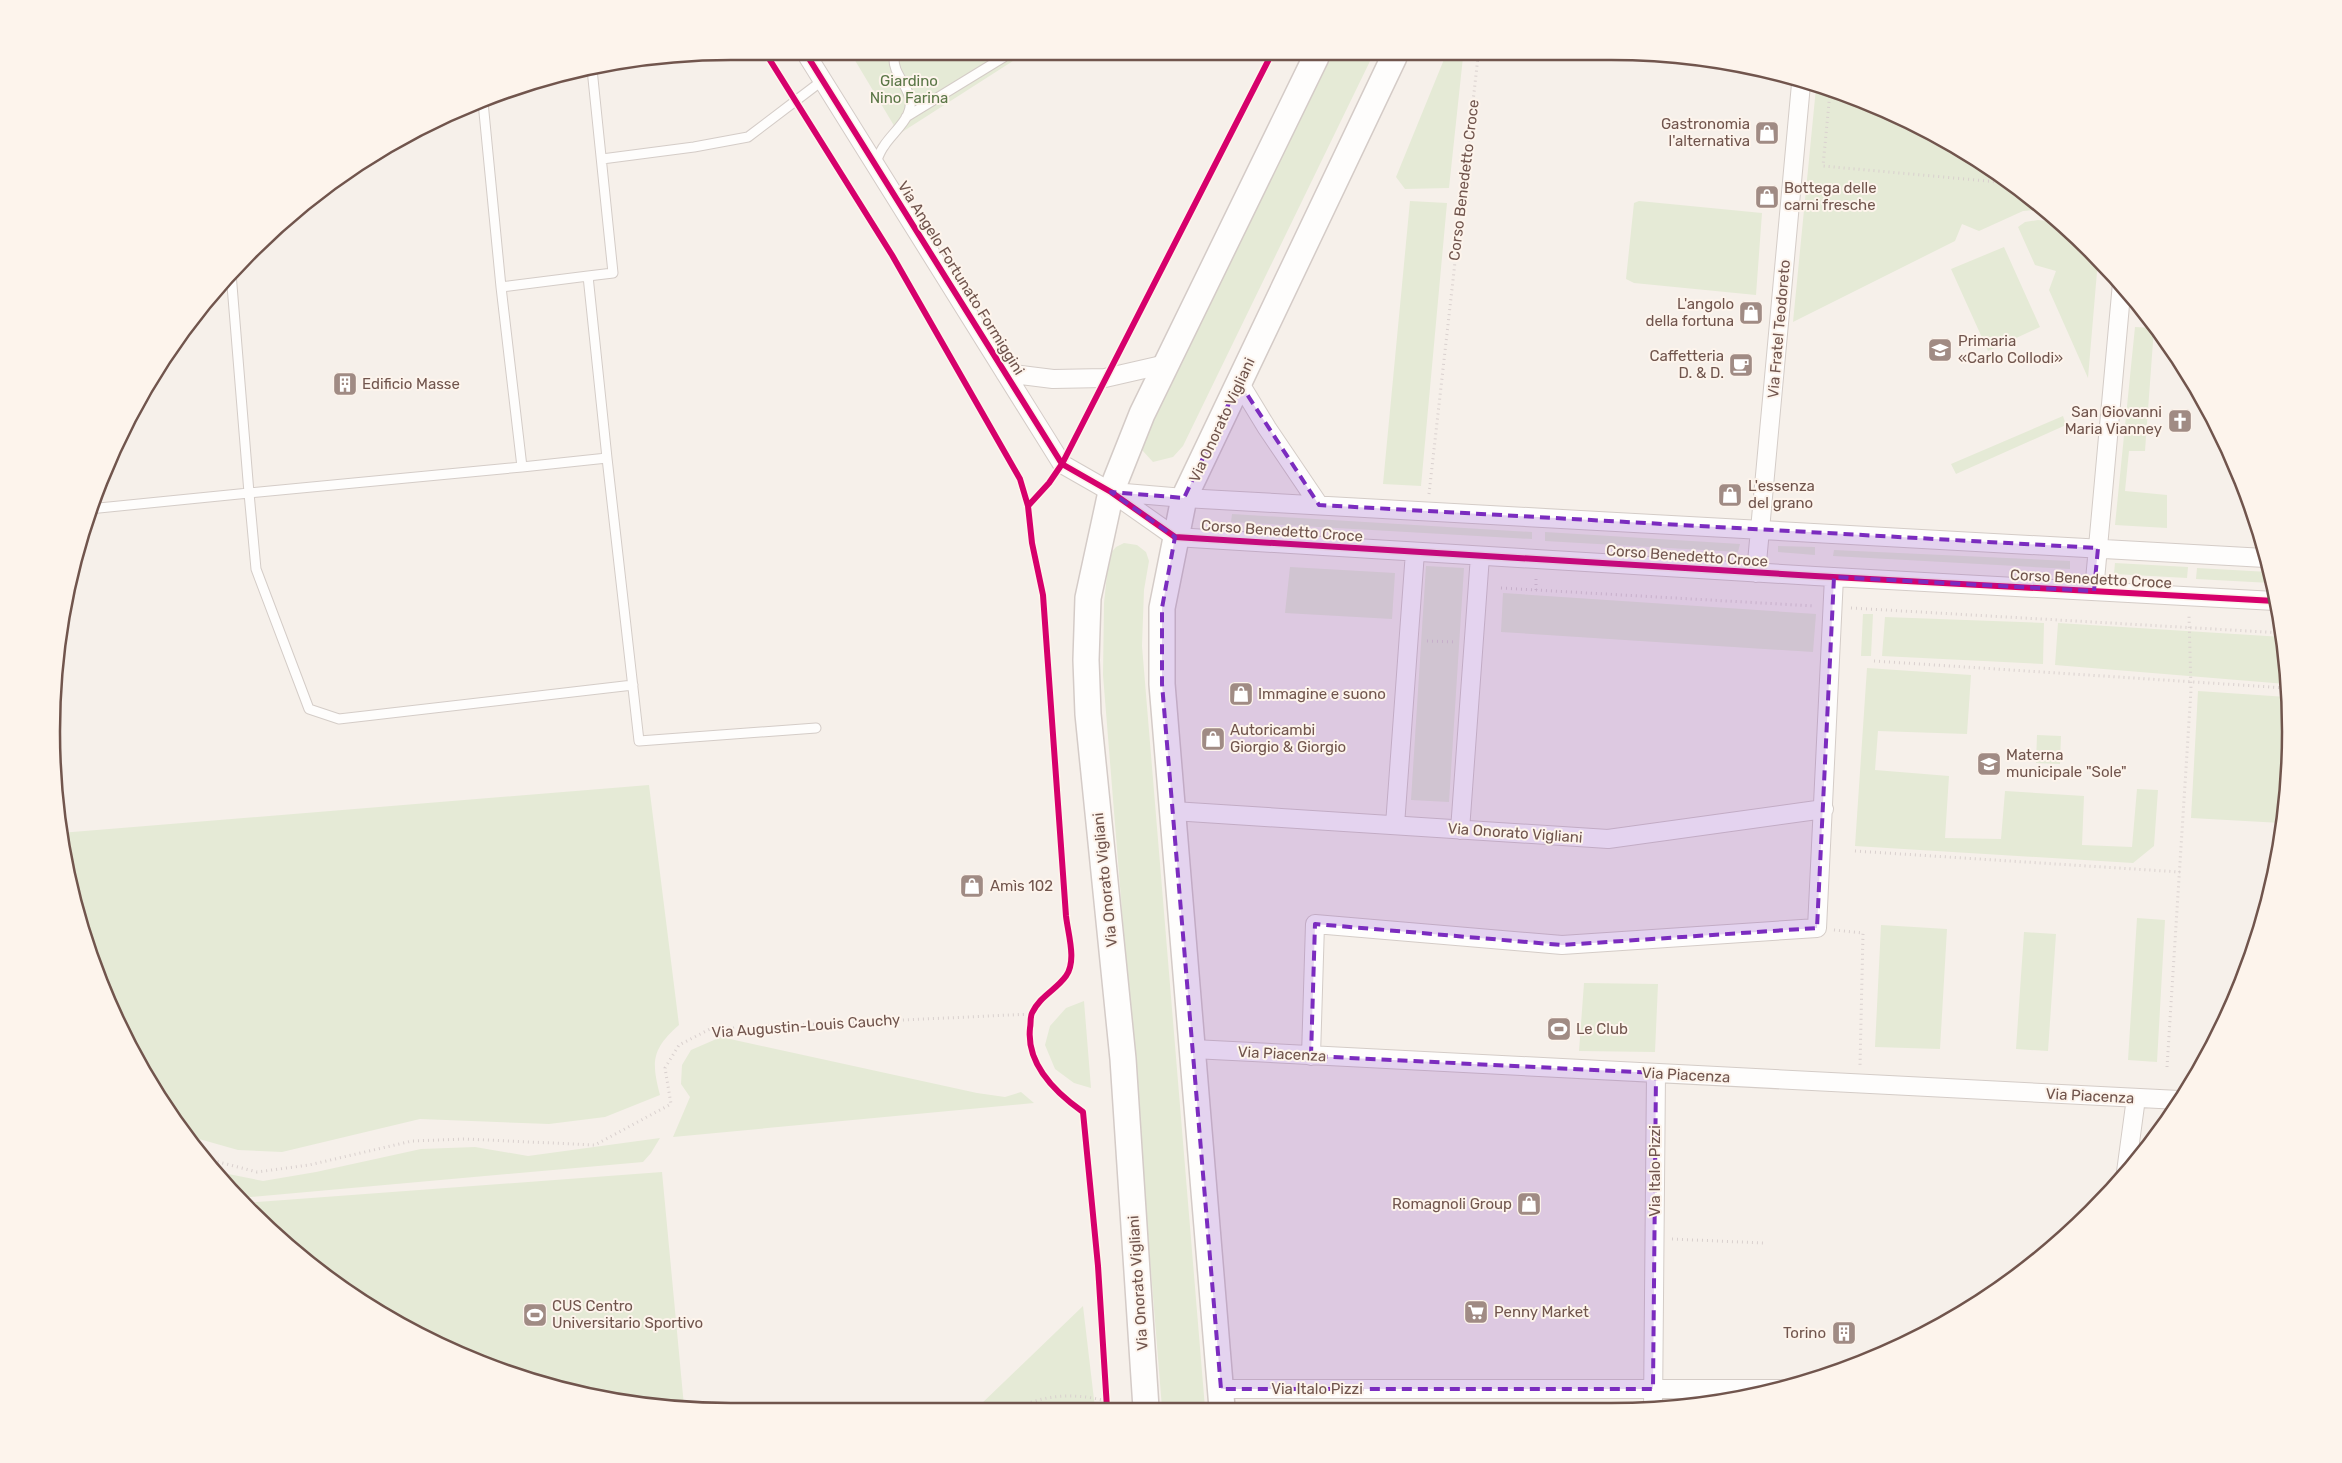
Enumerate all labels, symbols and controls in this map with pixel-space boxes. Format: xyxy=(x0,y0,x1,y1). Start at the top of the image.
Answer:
park label: Giardino Nino Farina xyxy=(870,72,948,107)
street label: Corso Benedetto Croce xyxy=(1445,98,1483,262)
place label: Gastronomia l'alternativa xyxy=(1661,115,1750,150)
shop icon: Gastronomia l'alternativa xyxy=(1754,120,1780,146)
street label: Via Angelo Fortunato Formiggini xyxy=(894,178,1028,378)
place label: Bottega delle carni fresche xyxy=(1784,179,1877,214)
shop icon: Bottega delle carni fresche xyxy=(1754,184,1780,210)
street label: Via Fratel Teodoreto xyxy=(1764,259,1794,399)
place label: L'angolo della fortuna xyxy=(1646,295,1734,330)
shop icon: L'angolo della fortuna xyxy=(1738,300,1764,326)
place label: Primaria «Carlo Collodi» xyxy=(1958,332,2063,367)
school or university icon: Primaria «Carlo Collodi» xyxy=(1927,337,1953,363)
place label: Caffetteria D. & D. xyxy=(1649,347,1724,382)
cafe icon: Caffetteria D. & D. xyxy=(1728,352,1754,378)
street label: Via Onorato Vigliani xyxy=(1185,355,1259,485)
building icon: Edificio Masse xyxy=(332,371,358,397)
place label: Edificio Masse xyxy=(362,375,460,393)
place label: San Giovanni Maria Vianney xyxy=(2065,403,2162,438)
church icon: San Giovanni Maria Vianney xyxy=(2167,408,2193,434)
place label: L'essenza del grano xyxy=(1748,477,1815,512)
shop icon: L'essenza del grano xyxy=(1717,482,1743,508)
street label: Corso Benedetto Croce xyxy=(1200,516,1364,546)
street label: Corso Benedetto Croce xyxy=(1605,541,1769,571)
street label: Corso Benedetto Croce xyxy=(2009,566,2173,592)
shop icon: Immagine e suono xyxy=(1228,681,1254,707)
place label: Immagine e suono xyxy=(1258,685,1386,703)
place label: Autoricambi Giorgio & Giorgio xyxy=(1230,721,1346,756)
shop icon: Autoricambi Giorgio & Giorgio xyxy=(1200,726,1226,752)
place label: Materna municipale "Sole" xyxy=(2006,746,2127,781)
school or university icon: Materna municipale "Sole" xyxy=(1976,751,2002,777)
street label: Via Onorato Vigliani xyxy=(1089,812,1121,948)
street label: Via Onorato Vigliani xyxy=(1447,819,1583,847)
shop icon: Amìs 102 xyxy=(959,873,985,899)
place label: Amìs 102 xyxy=(990,877,1053,895)
street label: Via Augustin-Louis Cauchy xyxy=(711,1010,901,1042)
sports icon: Le Club xyxy=(1546,1016,1572,1042)
place label: Le Club xyxy=(1576,1020,1628,1038)
street label: Via Piacenza xyxy=(1237,1043,1327,1065)
street label: Via Piacenza xyxy=(1641,1064,1731,1086)
street label: Via Piacenza xyxy=(2045,1085,2135,1107)
street label: Via Italo Pizzi xyxy=(1646,1125,1664,1217)
shop icon: Romagnoli Group xyxy=(1516,1191,1542,1217)
place label: Romagnoli Group xyxy=(1392,1195,1512,1213)
street label: Via Onorato Vigliani xyxy=(1124,1215,1152,1351)
place label: CUS Centro Universitario Sportivo xyxy=(552,1297,703,1332)
supermarket icon: Penny Market xyxy=(1463,1299,1489,1325)
sports icon: CUS Centro Universitario Sportivo xyxy=(522,1302,548,1328)
place label: Penny Market xyxy=(1494,1303,1589,1321)
building icon: Torino xyxy=(1831,1320,1857,1346)
place label: Torino xyxy=(1783,1324,1826,1342)
street label: Via Italo Pizzi xyxy=(1271,1380,1363,1398)

